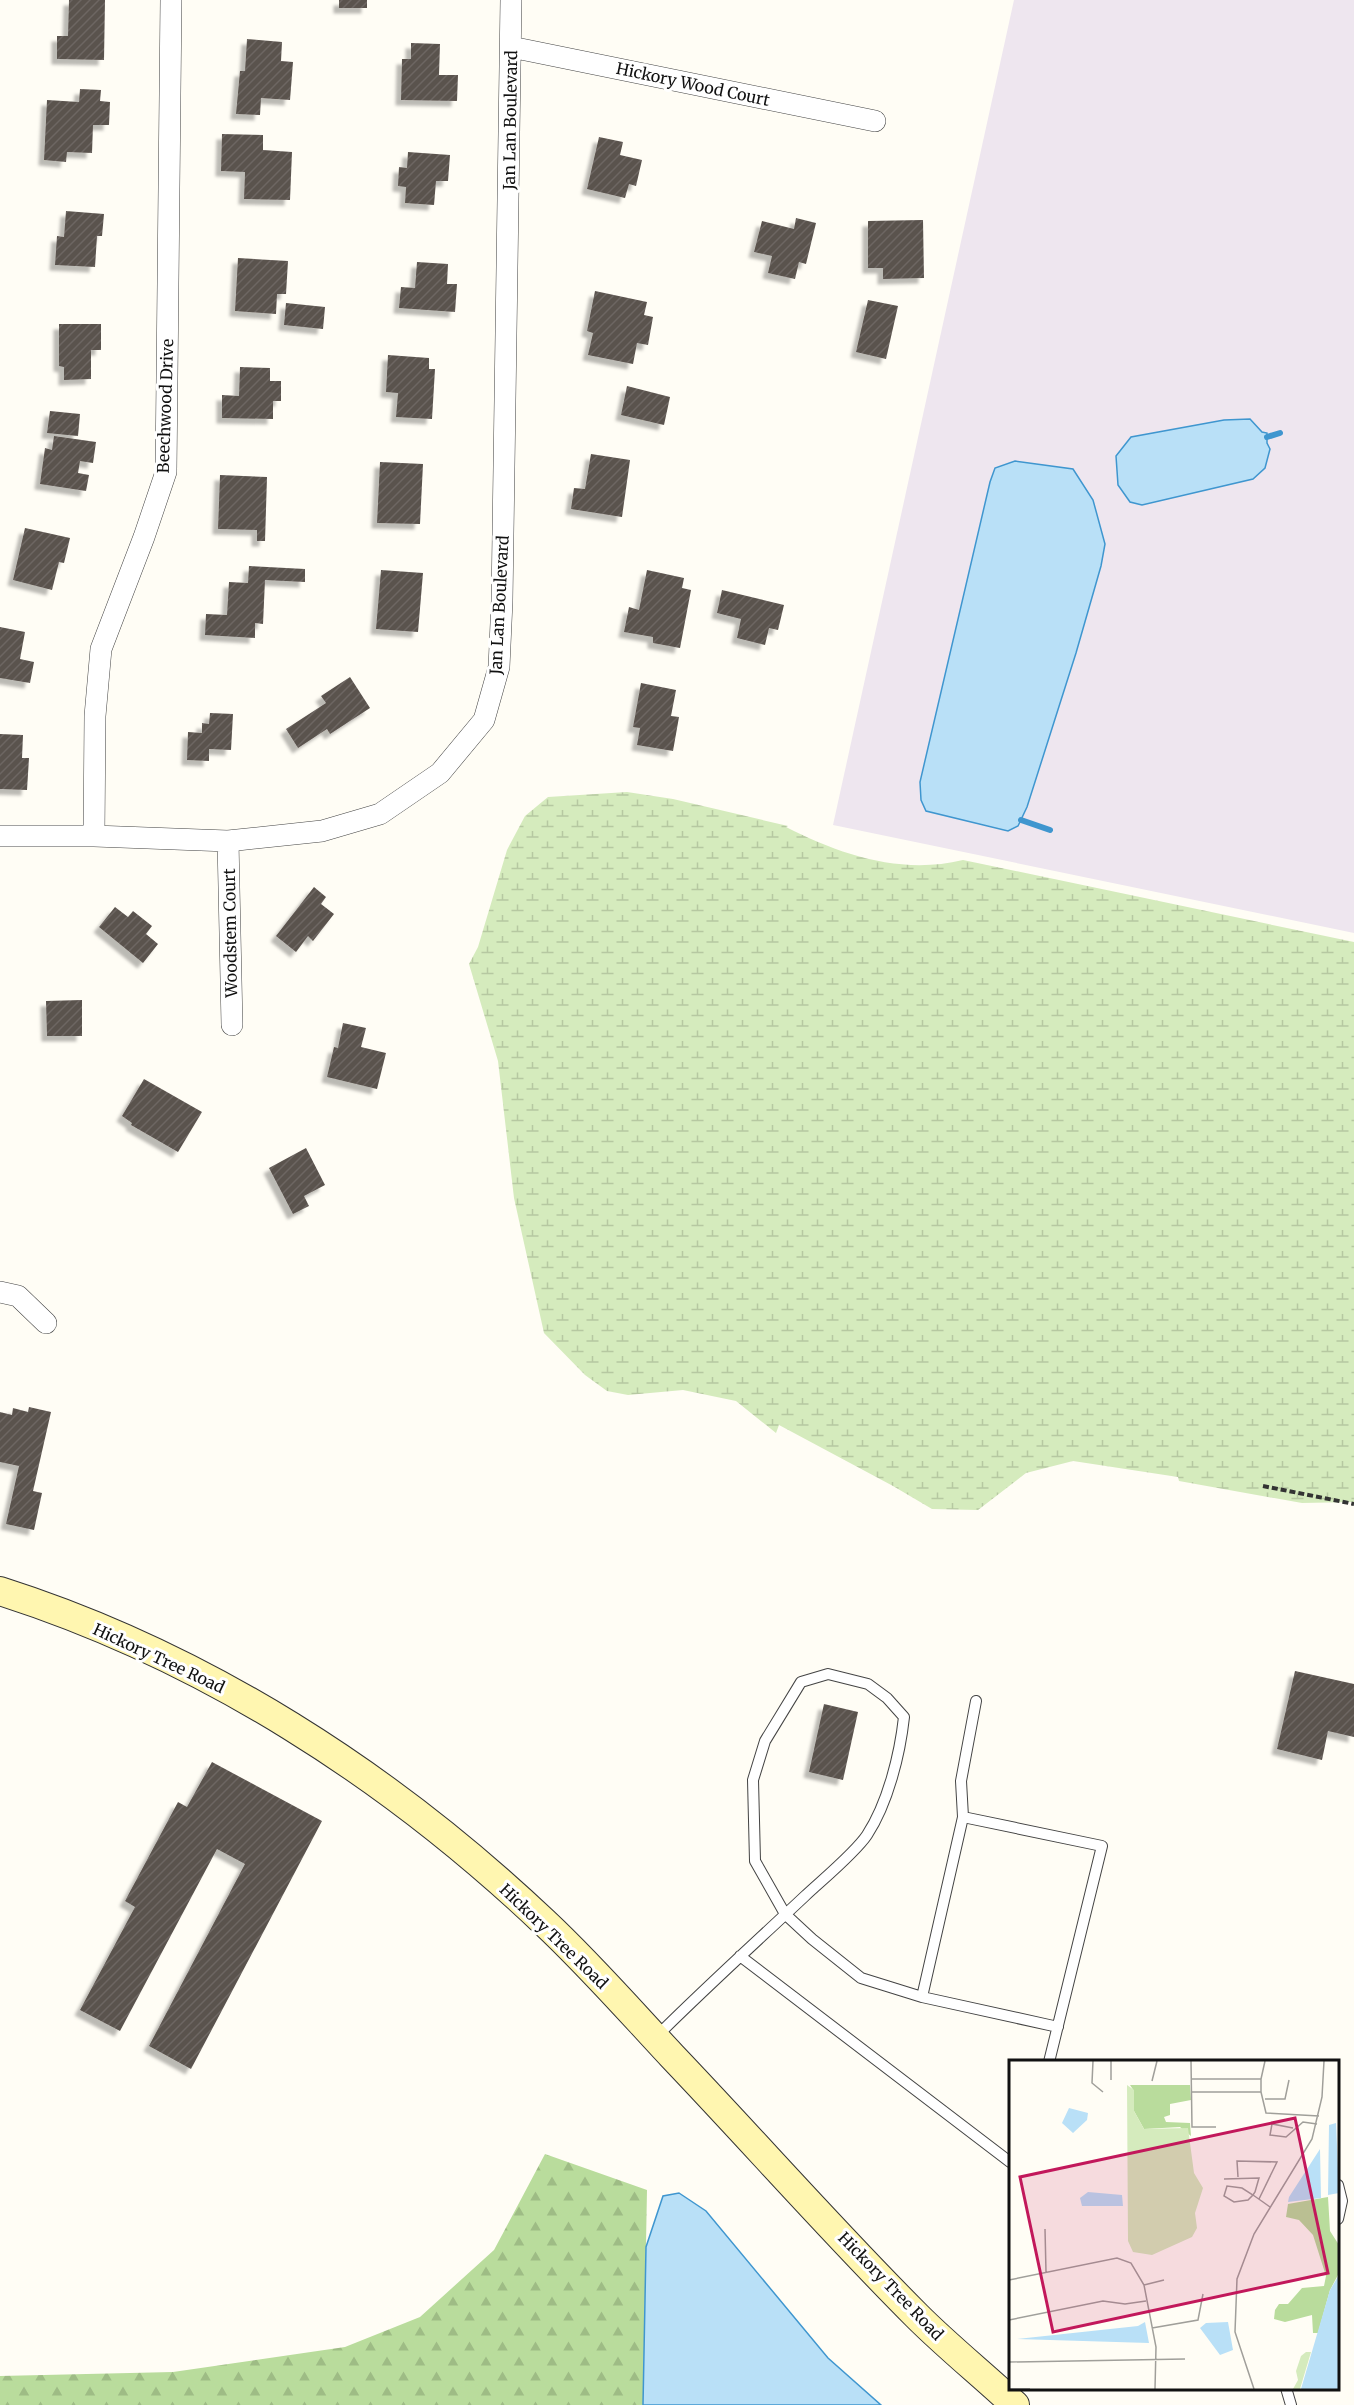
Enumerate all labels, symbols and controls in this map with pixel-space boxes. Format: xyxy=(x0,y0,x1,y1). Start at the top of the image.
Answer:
street label: Jan Lan Boulevard xyxy=(499,50,521,191)
street label: Hickory Wood Court xyxy=(614,58,772,110)
street label: Beechwood Drive xyxy=(153,338,177,474)
street label: Jan Lan Boulevard xyxy=(485,534,513,676)
street label: Woodstem Court xyxy=(219,867,241,999)
street label: Hickory Tree Road xyxy=(90,1619,228,1697)
street label: Hickory Tree Road xyxy=(496,1879,613,1993)
inset map xyxy=(1009,2060,1339,2390)
street label: Hickory Tree Road xyxy=(834,2228,948,2345)

